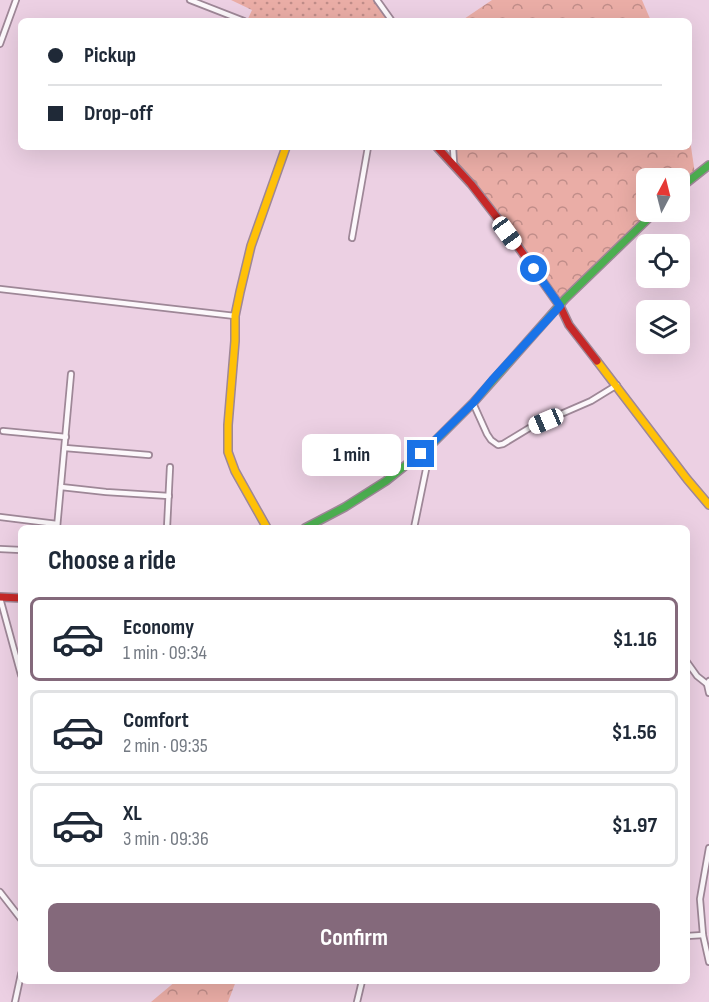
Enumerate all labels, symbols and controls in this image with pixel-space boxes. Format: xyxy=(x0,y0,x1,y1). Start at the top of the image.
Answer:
text: Pickup xyxy=(84,42,136,69)
text: Drop-off xyxy=(84,100,153,127)
north arrow xyxy=(636,168,690,222)
map controls xyxy=(636,168,690,354)
car xyxy=(489,213,525,253)
button: locate xyxy=(636,234,690,288)
route start xyxy=(520,255,547,282)
button: layers xyxy=(636,300,690,354)
car xyxy=(526,406,566,436)
callout: 1 min xyxy=(301,433,400,475)
route end xyxy=(407,440,434,467)
text: 1 min xyxy=(333,443,370,467)
text: Choose a ride xyxy=(48,545,176,577)
icon: car xyxy=(51,612,105,666)
text: Economy xyxy=(123,614,194,641)
text: $1.16 xyxy=(612,626,657,653)
text: 1 min · 09:34 xyxy=(123,641,207,665)
icon: car xyxy=(51,705,105,759)
text: Comfort xyxy=(123,707,189,734)
text: $1.56 xyxy=(612,719,657,746)
text: 2 min · 09:35 xyxy=(123,734,208,758)
icon: car xyxy=(51,798,105,852)
text: XL xyxy=(123,800,142,827)
text: $1.97 xyxy=(612,812,657,839)
text: 3 min · 09:36 xyxy=(123,827,209,851)
button: Confirm xyxy=(48,903,660,972)

